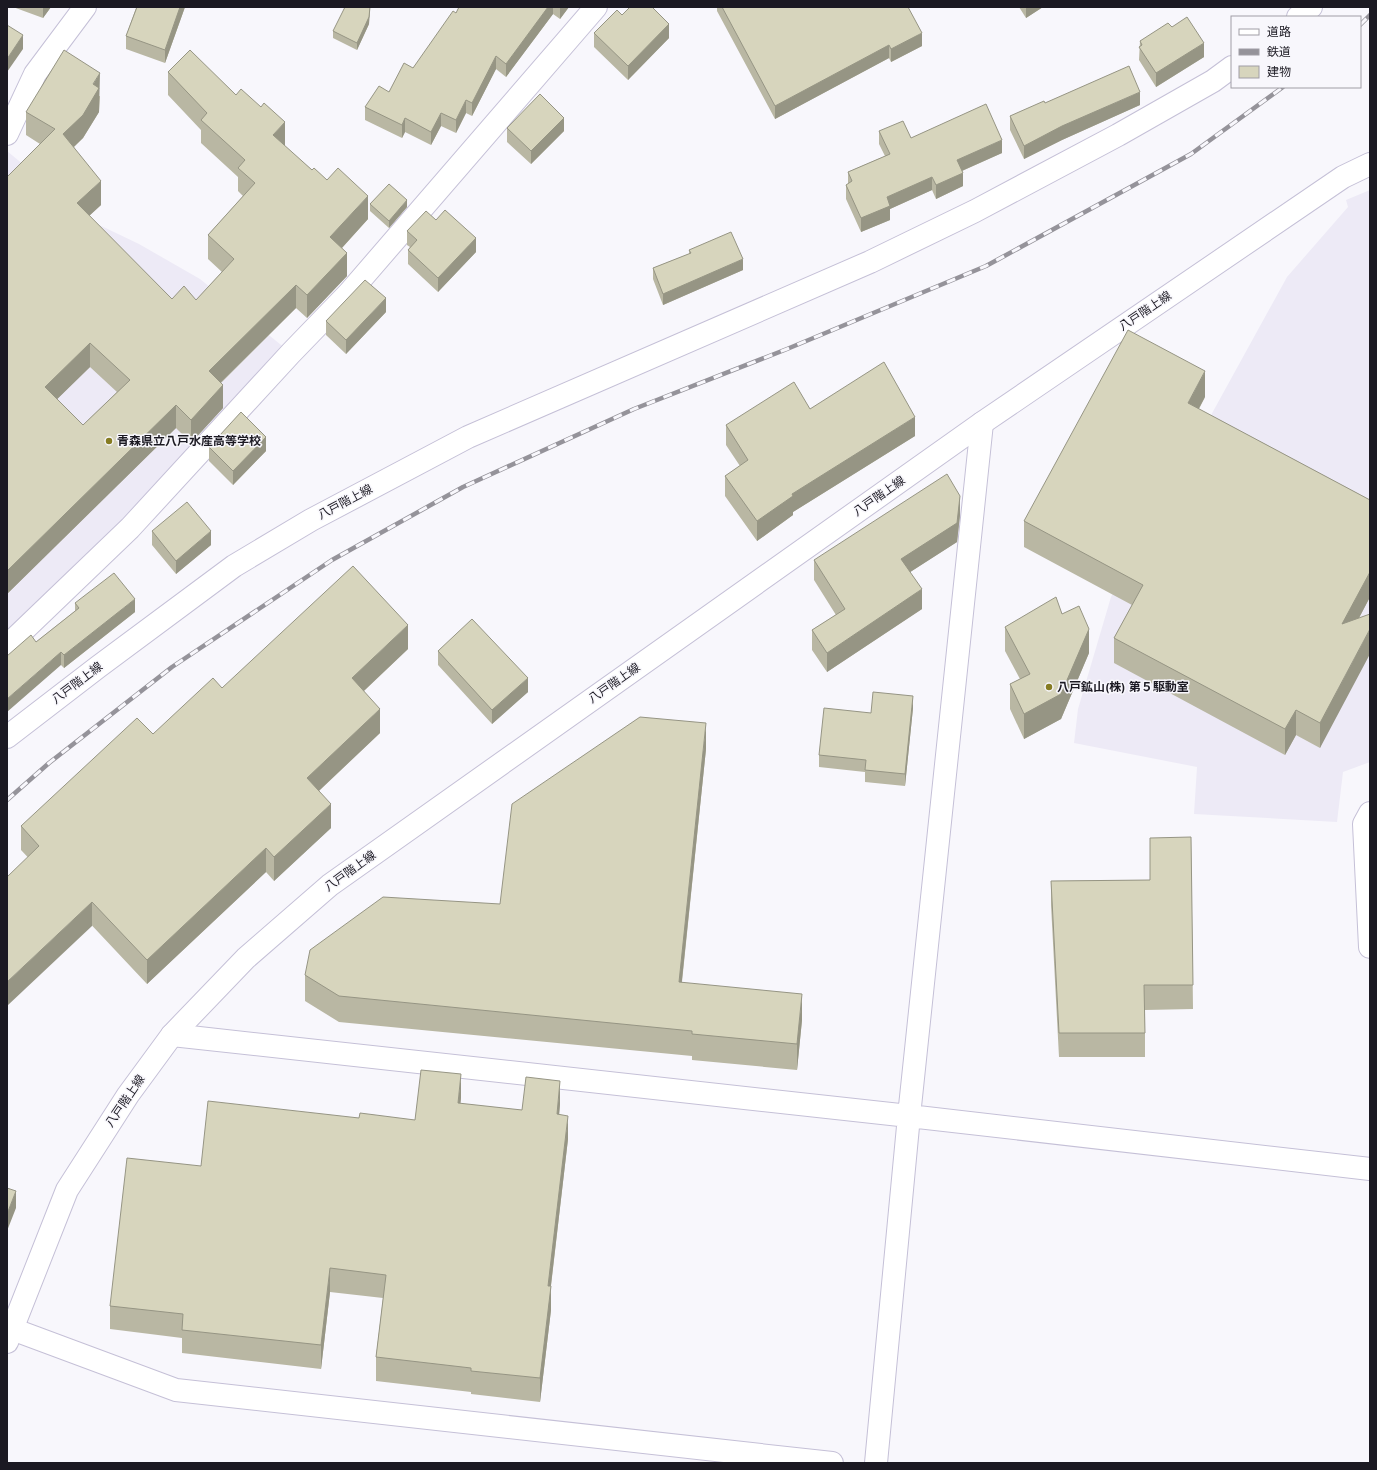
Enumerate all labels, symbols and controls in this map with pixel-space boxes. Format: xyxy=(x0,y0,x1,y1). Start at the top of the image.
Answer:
legend xyxy=(1231,16,1361,88)
text: 道路 xyxy=(1267,24,1291,39)
text: 鉄道 xyxy=(1267,44,1291,59)
text: 建物 xyxy=(1267,64,1291,79)
street label: 八戸階上線 xyxy=(1116,288,1174,334)
place label: 青森県立八戸水産高等学校 xyxy=(117,433,261,448)
marker: 青森県立八戸水産高等学校 xyxy=(104,436,114,446)
street label: 八戸階上線 xyxy=(850,472,908,519)
street label: 八戸階上線 xyxy=(315,481,375,522)
street label: 八戸階上線 xyxy=(48,659,105,707)
street label: 八戸階上線 xyxy=(585,659,643,706)
place label: 八戸鉱山(株) 第５駆動室 xyxy=(1057,679,1189,694)
marker: 八戸鉱山(株) 第５駆動室 xyxy=(1044,682,1054,692)
street label: 八戸階上線 xyxy=(321,847,378,894)
street label: 八戸階上線 xyxy=(102,1072,148,1130)

